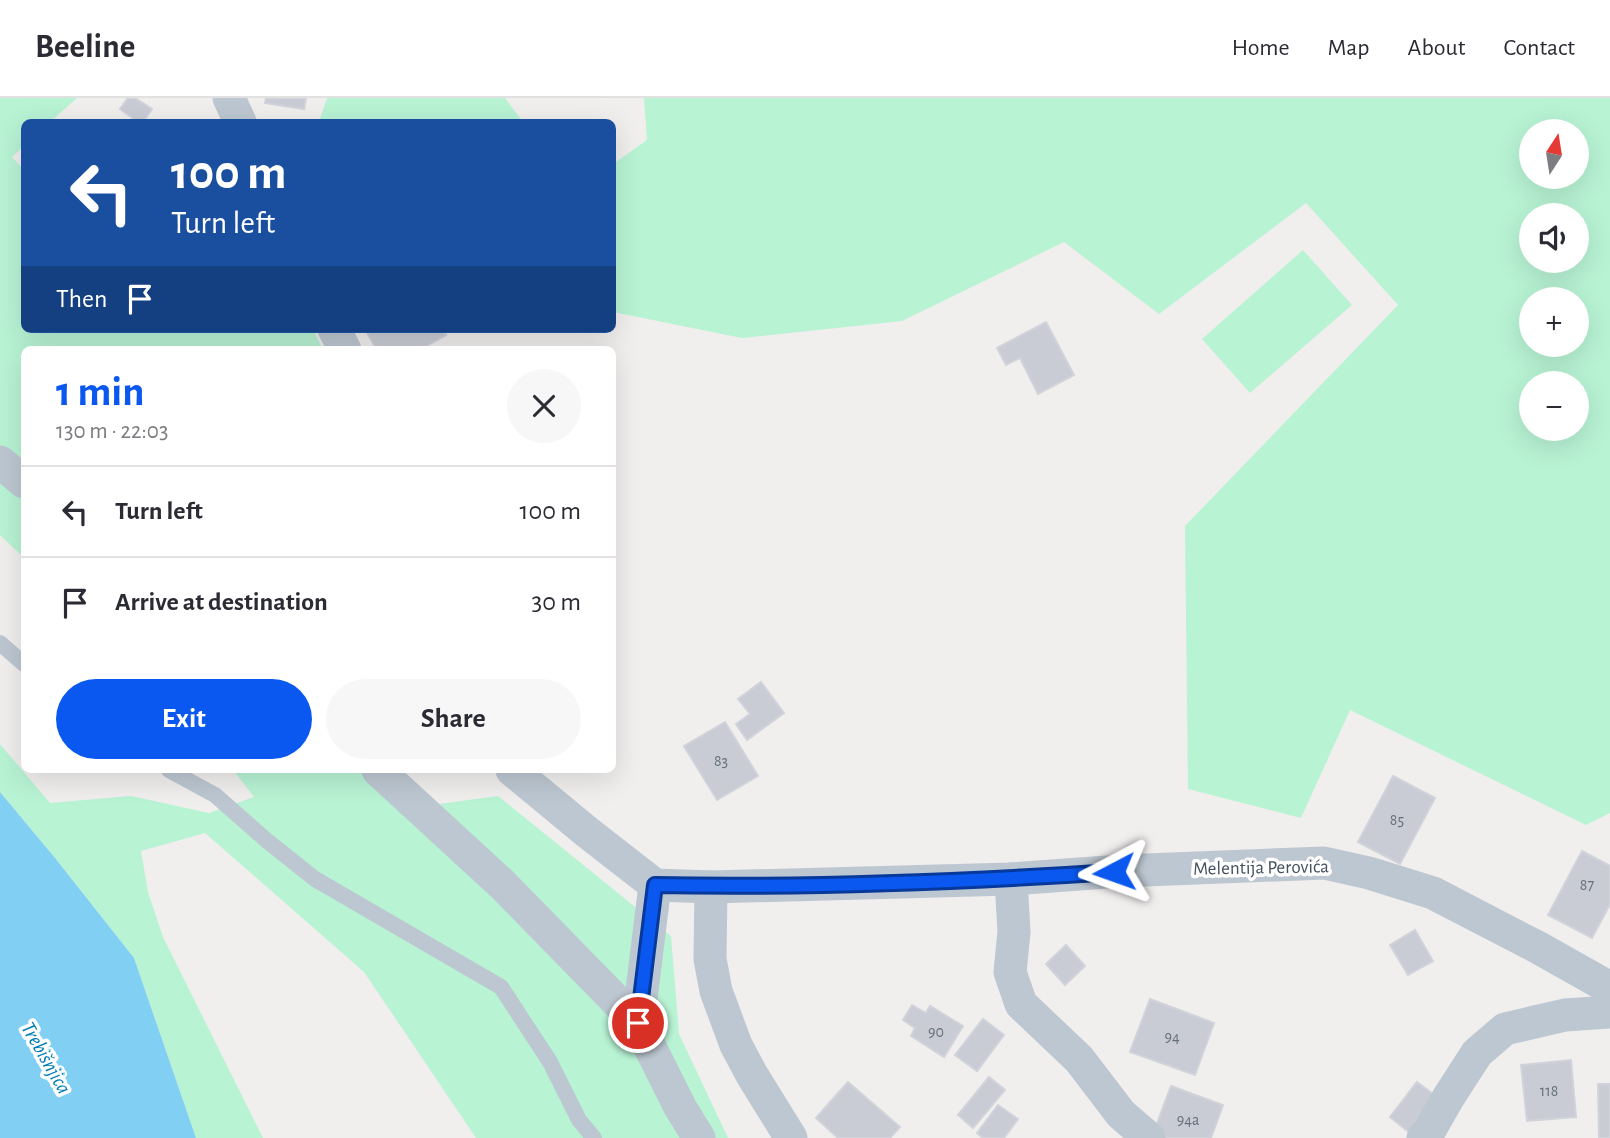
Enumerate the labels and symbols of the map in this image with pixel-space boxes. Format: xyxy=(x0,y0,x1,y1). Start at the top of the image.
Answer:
north arrow xyxy=(1519,119,1589,189)
house number: 83 xyxy=(714,753,728,769)
house number: 85 xyxy=(1390,812,1404,828)
position arrow xyxy=(1077,835,1151,909)
street label: Melentija Perovića xyxy=(1193,857,1329,879)
house number: 87 xyxy=(1580,877,1594,893)
pin xyxy=(608,993,668,1053)
water label: Trebišnjica xyxy=(17,1018,75,1098)
house number: 90 xyxy=(928,1024,944,1040)
house number: 94 xyxy=(1164,1029,1180,1045)
house number: 118 xyxy=(1540,1083,1558,1099)
house number: 94a xyxy=(1177,1112,1199,1128)

